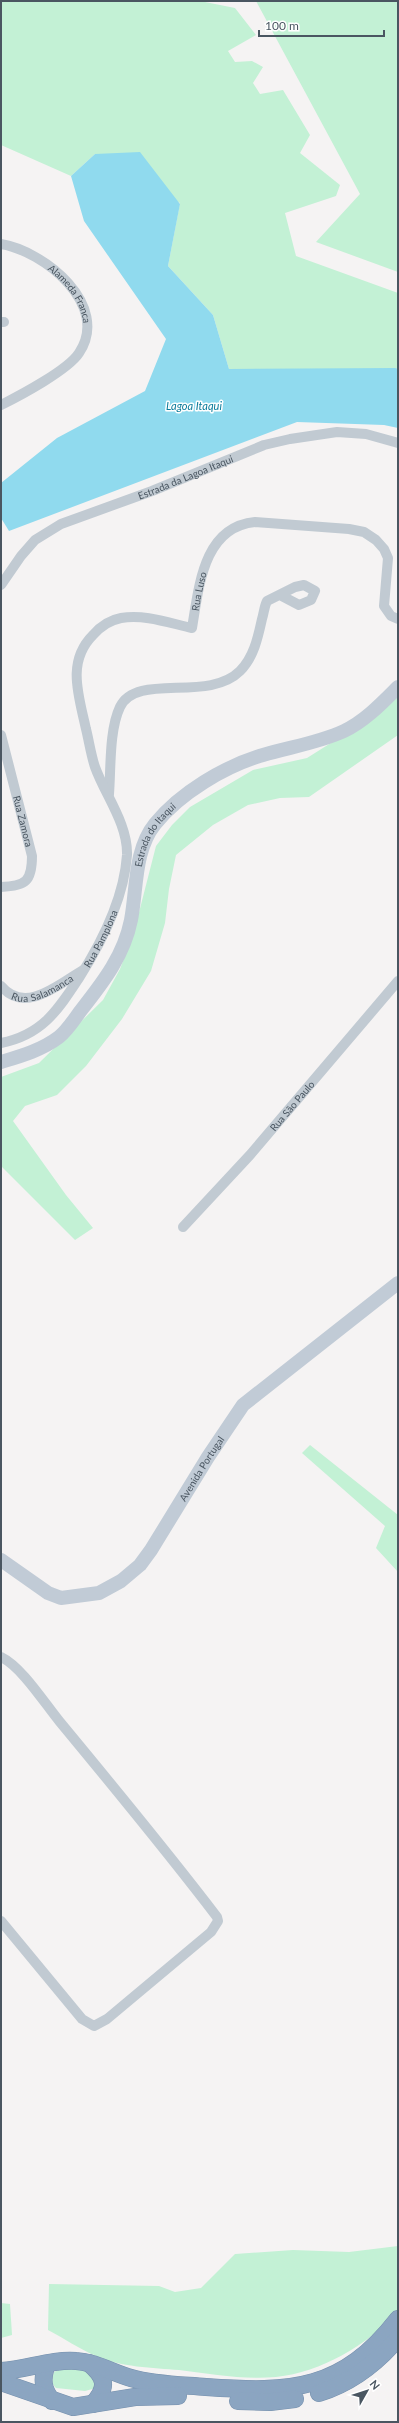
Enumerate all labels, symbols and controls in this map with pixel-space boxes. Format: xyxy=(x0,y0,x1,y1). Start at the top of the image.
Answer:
scale bar xyxy=(259,12,384,38)
text: 100 m xyxy=(265,18,299,33)
street label: Alameda Franca xyxy=(46,262,93,324)
water label: Lagoa Itaqui xyxy=(166,399,222,412)
street label: Estrada da Lagoa Itaqui xyxy=(136,452,235,502)
street label: Rua Luso xyxy=(189,570,209,612)
street label: Rua Zamora xyxy=(11,794,35,848)
street label: Estrada do Itaqui xyxy=(132,800,178,868)
street label: Rua Pamplona xyxy=(81,908,120,970)
street label: Rua Salamanca xyxy=(10,972,75,1004)
street label: Rua São Paulo xyxy=(267,1078,317,1133)
street label: Avenida Portugal xyxy=(176,1434,226,1503)
north arrow xyxy=(347,2371,387,2411)
text: N xyxy=(367,2377,383,2392)

